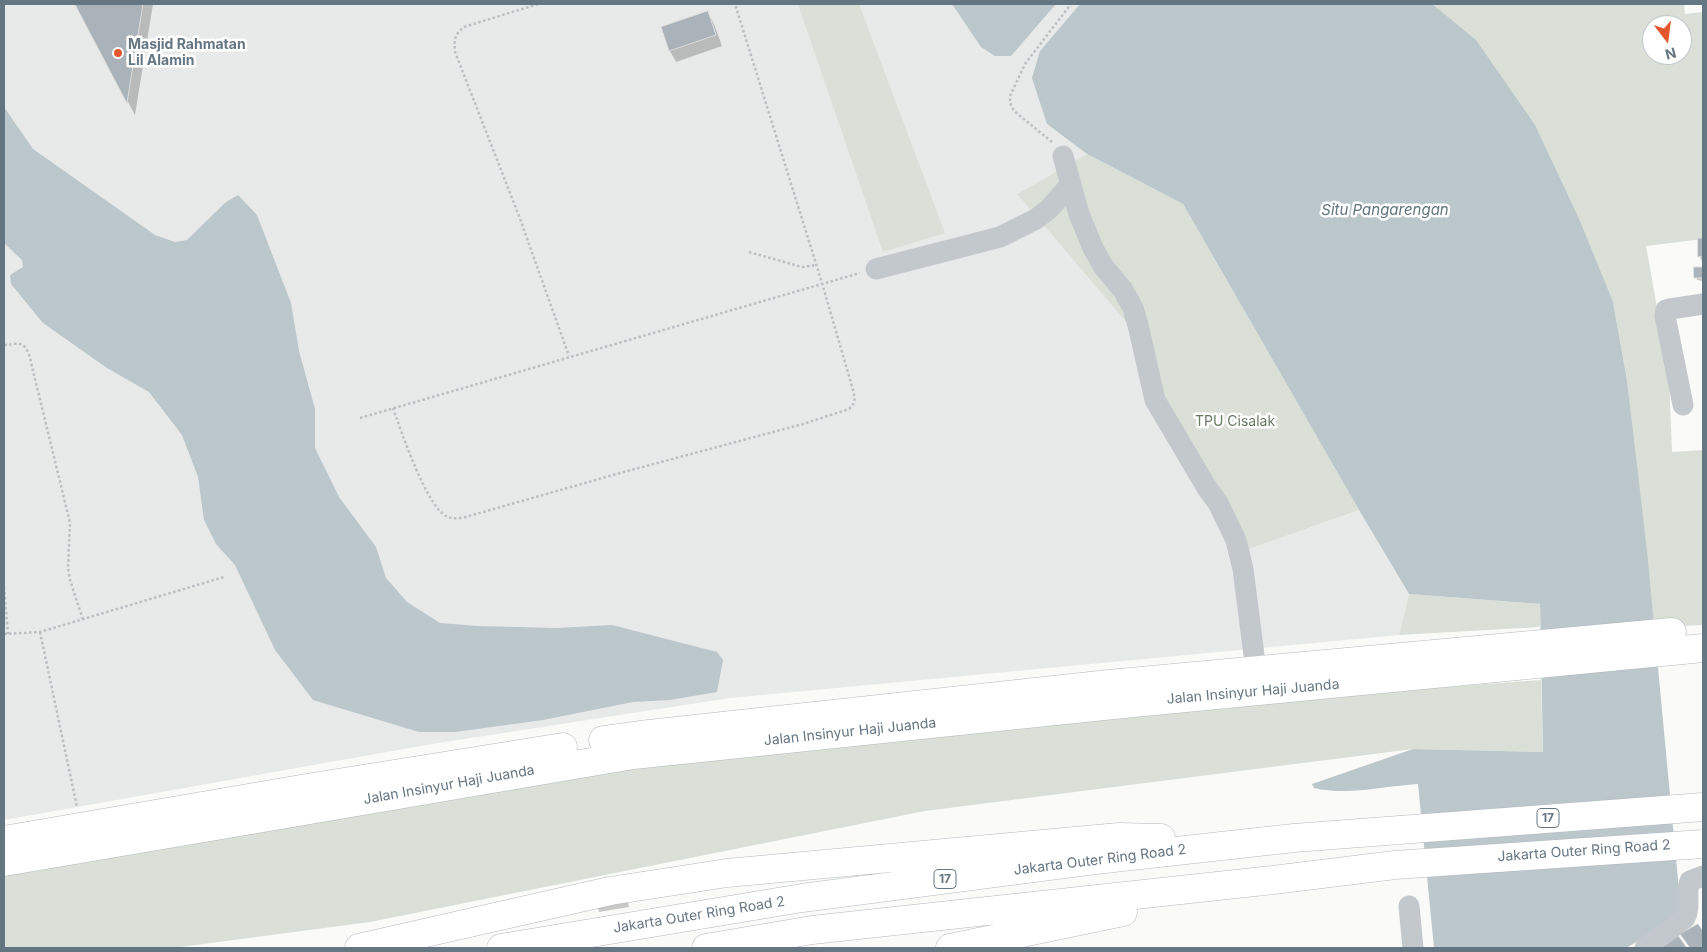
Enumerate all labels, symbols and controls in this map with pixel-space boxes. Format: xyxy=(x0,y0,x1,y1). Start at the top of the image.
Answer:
north arrow xyxy=(1642,15,1692,65)
place label: Masjid Rahmatan Lil Alamin xyxy=(128,37,246,70)
text: N xyxy=(1663,44,1678,64)
marker: Masjid Rahmatan Lil Alamin xyxy=(112,47,124,59)
water label: Situ Pangarengan xyxy=(1321,201,1449,219)
park label: TPU Cisalak xyxy=(1195,414,1275,430)
street label: Jalan Insinyur Haji Juanda xyxy=(1166,676,1340,708)
street label: Jalan Insinyur Haji Juanda xyxy=(763,715,937,749)
street label: Jalan Insinyur Haji Juanda xyxy=(362,762,536,808)
road number: 17 xyxy=(1537,808,1559,828)
street label: Jakarta Outer Ring Road 2 xyxy=(1497,837,1671,865)
street label: Jakarta Outer Ring Road 2 xyxy=(1013,841,1187,879)
road number: 17 xyxy=(934,870,956,889)
street label: Jakarta Outer Ring Road 2 xyxy=(612,893,786,937)

